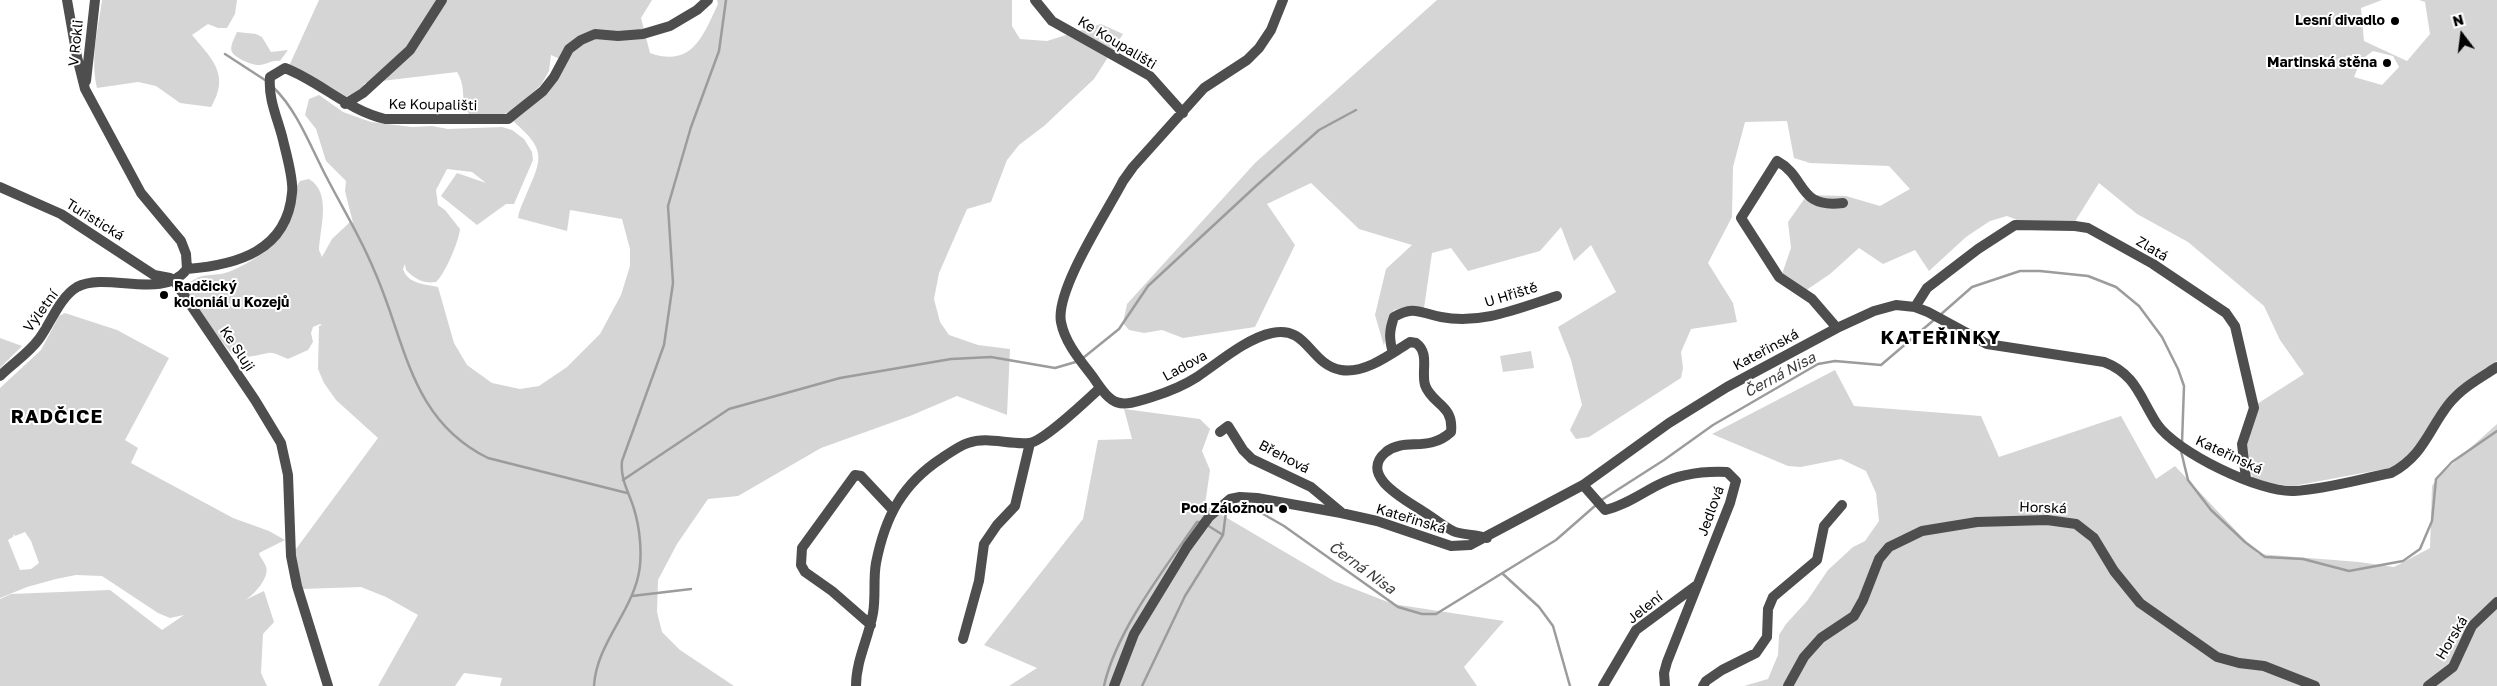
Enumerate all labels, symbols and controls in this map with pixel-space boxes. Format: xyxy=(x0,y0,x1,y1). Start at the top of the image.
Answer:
north arrow xyxy=(2437,10,2487,60)
text: N xyxy=(2451,10,2465,30)
street label: Ke Koupališti xyxy=(1075,13,1159,73)
place label: Lesní divadlo xyxy=(2295,13,2385,29)
marker: Lesní divadlo xyxy=(2389,15,2401,27)
street label: V Rokli xyxy=(65,19,87,67)
place label: Martinská stěna xyxy=(2267,55,2377,71)
marker: Martinská stěna xyxy=(2381,57,2393,69)
street label: Ke Koupališti xyxy=(388,96,478,114)
street label: Turistická xyxy=(63,196,127,244)
street label: Zlatá xyxy=(2133,233,2171,265)
place label: Radčický koloniál u Kozejů xyxy=(174,279,289,312)
street label: U Hřiště xyxy=(1482,279,1540,311)
street label: Výletní xyxy=(20,287,62,335)
marker: Radčický koloniál u Kozejů xyxy=(158,289,170,301)
street label: Ke Sluji xyxy=(216,323,258,375)
street label: Kateřinská xyxy=(1730,326,1802,374)
district label: KATEŘINKY xyxy=(1879,327,2003,349)
street label: Ladova xyxy=(1160,347,1210,385)
water label: Černá Nisa xyxy=(1741,349,1819,401)
district label: RADČICE xyxy=(10,406,104,428)
street label: Kateřinská xyxy=(2193,432,2265,478)
street label: Břehová xyxy=(1256,437,1312,477)
street label: Jedlová xyxy=(1694,484,1728,538)
street label: Horská xyxy=(2019,499,2067,517)
street label: Kateřinská xyxy=(1374,500,1448,538)
place label: Pod Záložnou xyxy=(1181,501,1273,517)
marker: Pod Záložnou xyxy=(1277,503,1289,515)
water label: Černá Nisa xyxy=(1325,538,1399,598)
street label: Jelení xyxy=(1624,589,1666,627)
street label: Horská xyxy=(2433,613,2471,663)

